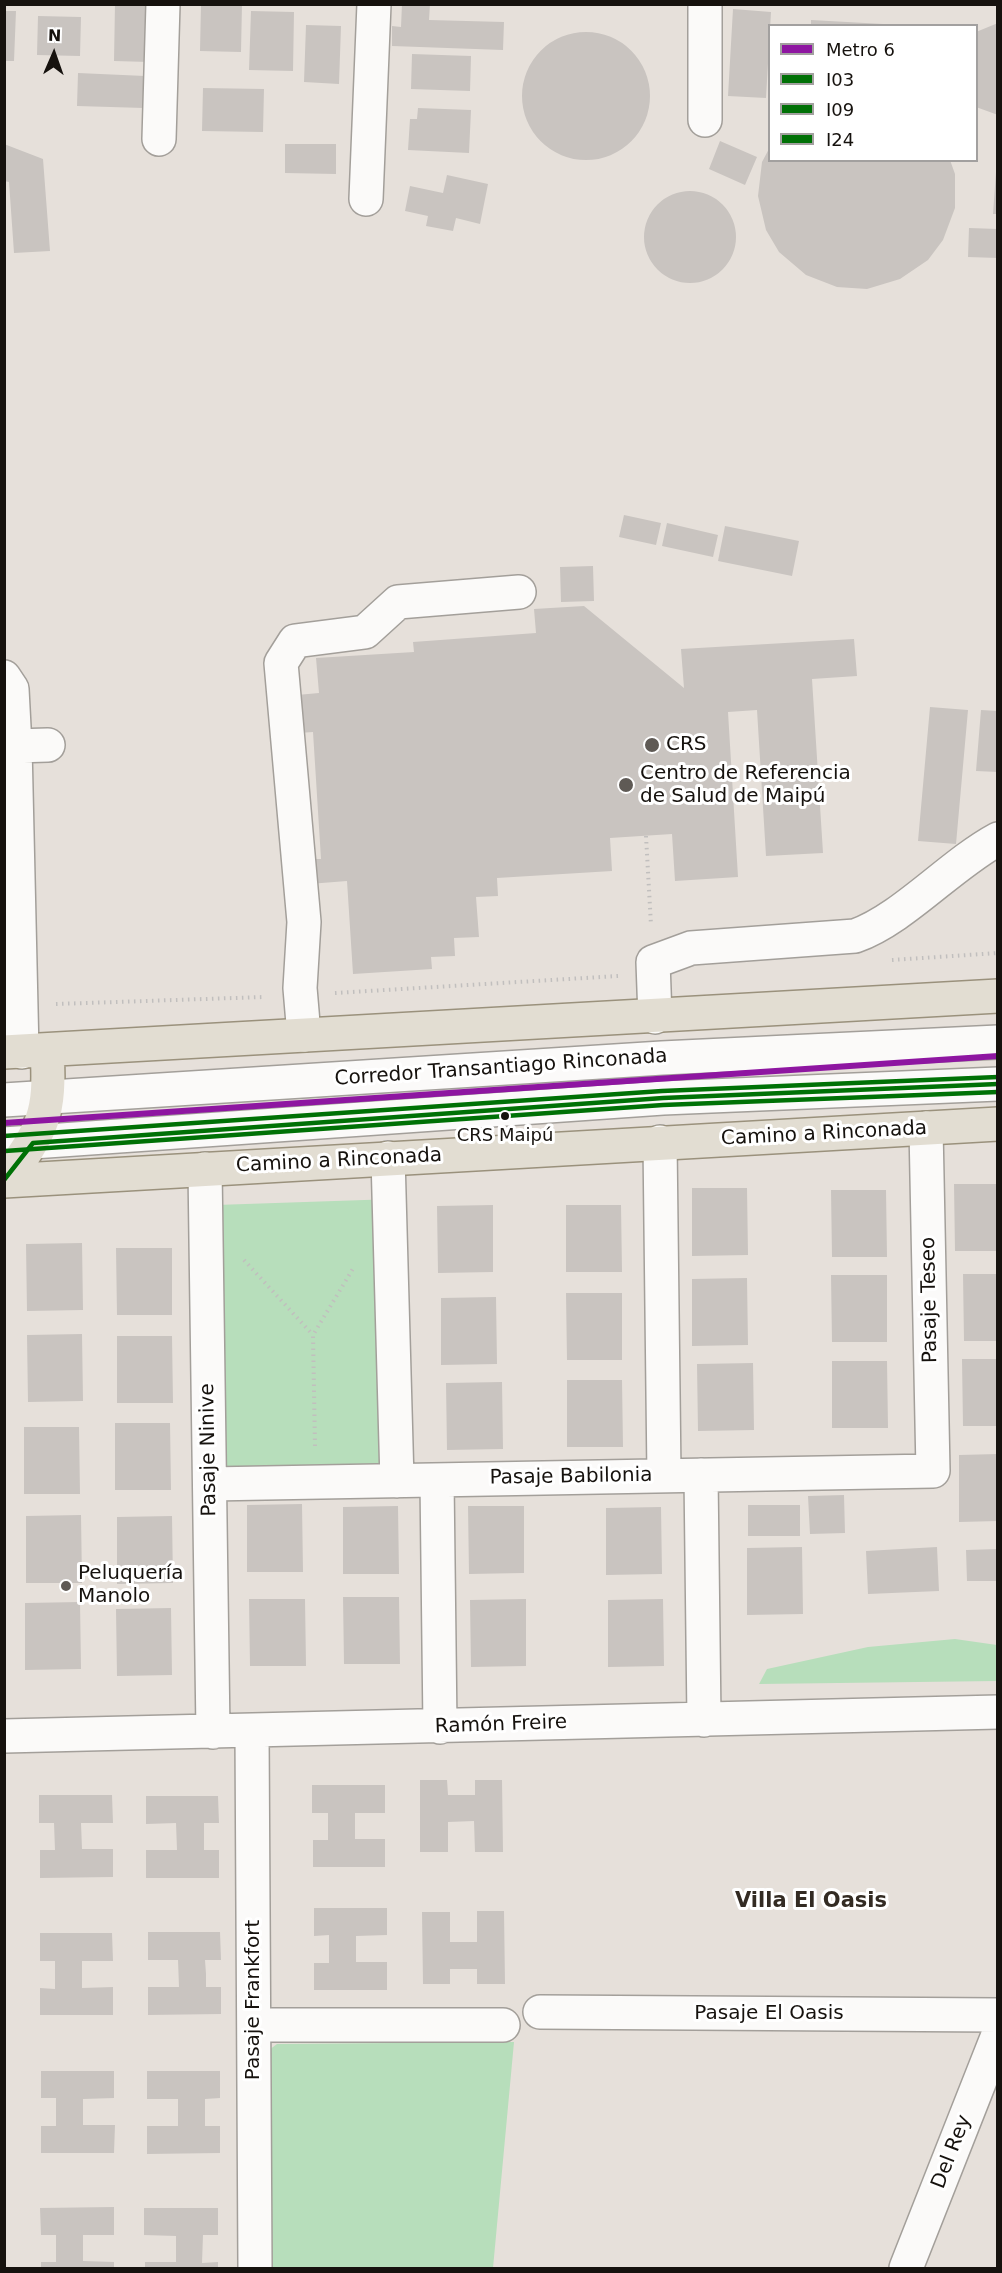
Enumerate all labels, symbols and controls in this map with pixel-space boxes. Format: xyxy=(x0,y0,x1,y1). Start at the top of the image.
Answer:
north arrow xyxy=(24,24,84,84)
legend xyxy=(768,24,978,162)
text: N xyxy=(48,26,62,45)
text: Metro 6 xyxy=(826,39,895,60)
text: I03 xyxy=(826,69,854,90)
text: I09 xyxy=(826,99,854,120)
text: I24 xyxy=(826,129,854,150)
place label: CRS xyxy=(666,733,707,757)
marker: CRS xyxy=(643,736,661,754)
place label: Centro de Referencia de Salud de Maipú xyxy=(640,762,851,809)
marker: Centro de Referencia de Salud de Maipú xyxy=(617,776,635,794)
street label: Corredor Transantiago Rinconada xyxy=(334,1044,668,1092)
marker: CRS Maipú xyxy=(499,1110,511,1122)
street label: Camino a Rinconada xyxy=(720,1117,928,1151)
place label: CRS Maipú xyxy=(457,1125,553,1147)
street label: Camino a Rinconada xyxy=(235,1144,443,1178)
street label: Pasaje Teseo xyxy=(917,1237,943,1363)
street label: Pasaje Ninive xyxy=(196,1383,222,1517)
street label: Pasaje Babilonia xyxy=(489,1464,653,1490)
place label: Peluquería Manolo xyxy=(78,1562,184,1609)
marker: Peluquería Manolo xyxy=(59,1579,73,1593)
street label: Ramón Freire xyxy=(434,1711,568,1739)
district label: Villa El Oasis xyxy=(735,1889,887,1915)
street label: Pasaje Frankfort xyxy=(242,1920,266,2080)
street label: Pasaje El Oasis xyxy=(694,2002,844,2026)
street label: Del Rey xyxy=(927,2112,977,2192)

